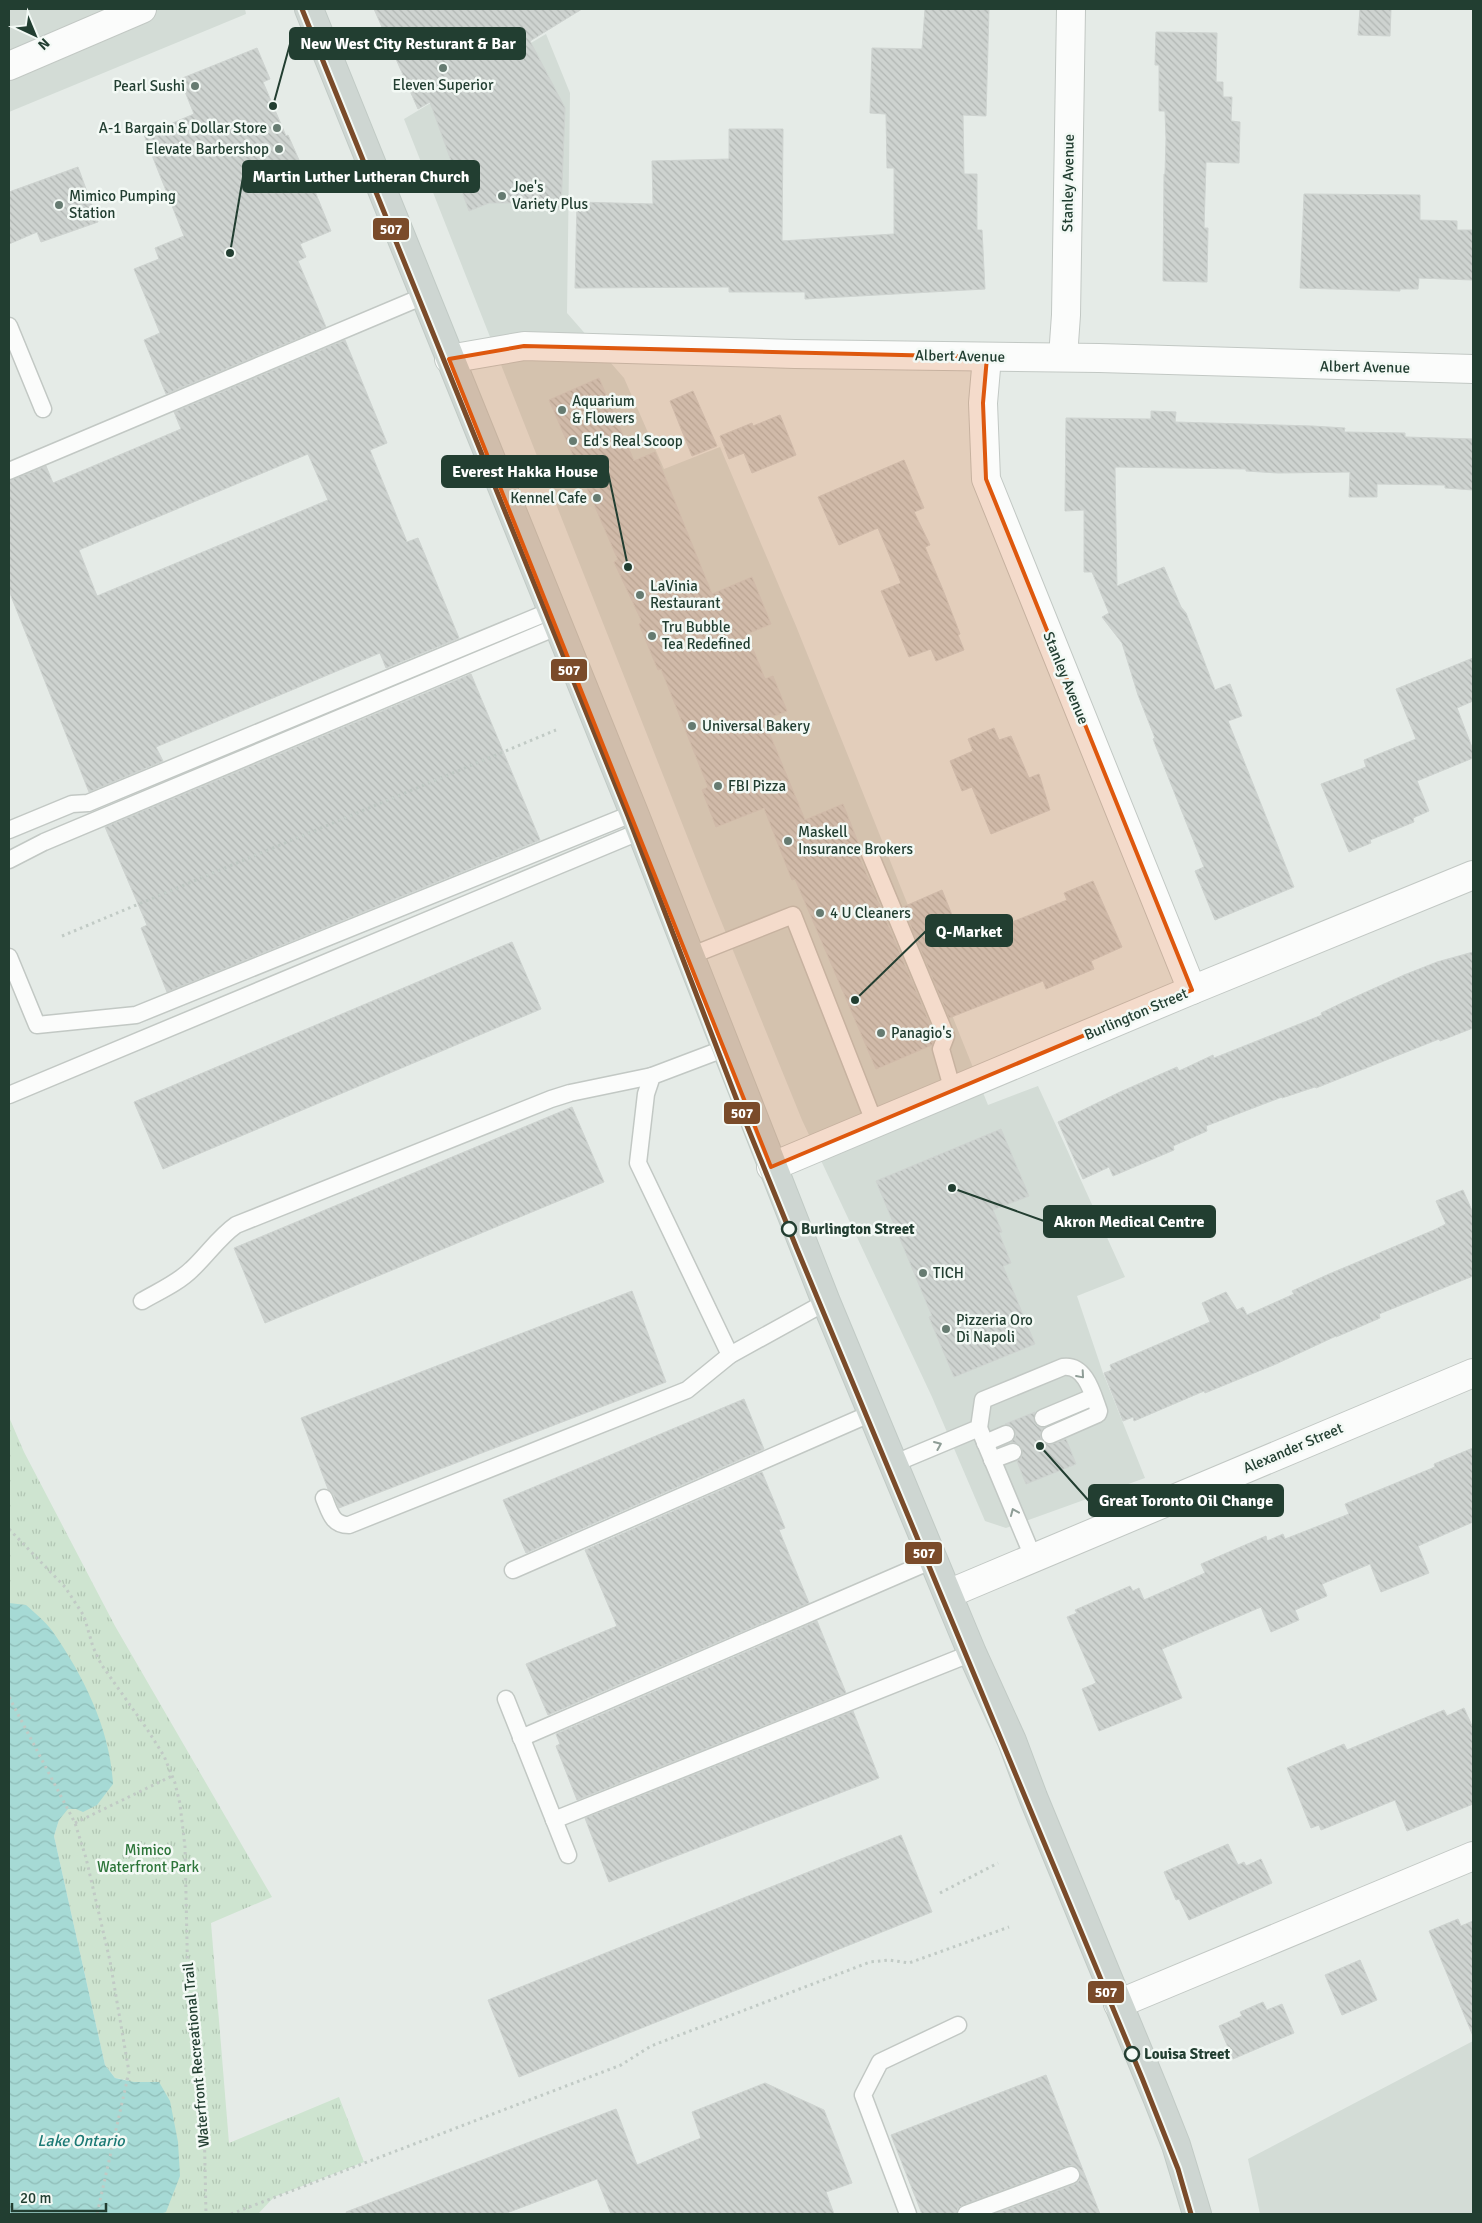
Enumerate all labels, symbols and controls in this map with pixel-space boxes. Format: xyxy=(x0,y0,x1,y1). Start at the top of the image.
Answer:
north arrow xyxy=(10,10,60,60)
callout: New West City Resturant & Bar xyxy=(290,28,525,59)
text: N xyxy=(34,34,53,53)
text: New West City Resturant & Bar xyxy=(300,34,516,54)
marker: Eleven Superior xyxy=(437,62,449,74)
place label: Eleven Superior xyxy=(393,76,494,94)
place label: Pearl Sushi xyxy=(113,77,185,95)
marker: Pearl Sushi xyxy=(189,80,201,92)
place label: A-1 Bargain & Dollar Store xyxy=(99,119,267,137)
marker: A-1 Bargain & Dollar Store xyxy=(271,122,283,134)
street label: Stanley Avenue xyxy=(1058,134,1078,232)
place label: Elevate Barbershop xyxy=(145,140,269,158)
marker: Elevate Barbershop xyxy=(273,143,285,155)
callout: Martin Luther Lutheran Church xyxy=(243,161,479,192)
text: Martin Luther Lutheran Church xyxy=(253,167,470,187)
place label: Joe's Variety Plus xyxy=(512,178,589,213)
place label: Mimico Pumping Station xyxy=(69,187,176,222)
marker: Joe's Variety Plus xyxy=(496,190,508,202)
marker: Mimico Pumping Station xyxy=(53,199,65,211)
line badge: 507 xyxy=(372,217,410,241)
text: 507 xyxy=(380,221,403,238)
street label: Albert Avenue xyxy=(915,346,1005,366)
street label: Albert Avenue xyxy=(1320,357,1410,377)
place label: Aquarium & Flowers xyxy=(572,392,635,427)
marker: Aquarium & Flowers xyxy=(556,404,568,416)
place label: Ed's Real Scoop xyxy=(583,432,683,450)
marker: Ed's Real Scoop xyxy=(567,435,579,447)
callout: Everest Hakka House xyxy=(442,456,608,487)
text: Everest Hakka House xyxy=(452,462,598,482)
place label: Kennel Cafe xyxy=(510,489,587,507)
marker: Kennel Cafe xyxy=(591,492,603,504)
place label: LaVinia Restaurant xyxy=(650,577,720,612)
marker: LaVinia Restaurant xyxy=(634,589,646,601)
place label: Tru Bubble Tea Redefined xyxy=(662,618,751,653)
street label: Stanley Avenue xyxy=(1039,629,1093,727)
marker: Tru Bubble Tea Redefined xyxy=(646,630,658,642)
line badge: 507 xyxy=(550,658,588,682)
text: 507 xyxy=(558,662,581,679)
place label: Universal Bakery xyxy=(702,717,810,735)
marker: Universal Bakery xyxy=(686,720,698,732)
place label: FBI Pizza xyxy=(728,777,786,795)
marker: FBI Pizza xyxy=(712,780,724,792)
place label: Maskell Insurance Brokers xyxy=(798,823,913,858)
marker: Maskell Insurance Brokers xyxy=(782,835,794,847)
place label: 4 U Cleaners xyxy=(830,904,911,922)
marker: 4 U Cleaners xyxy=(814,907,826,919)
callout: Q-Market xyxy=(926,915,1012,946)
text: Q-Market xyxy=(936,922,1002,942)
street label: Burlington Street xyxy=(1081,984,1191,1044)
place label: Panagio's xyxy=(891,1024,952,1042)
marker: Panagio's xyxy=(875,1027,887,1039)
line badge: 507 xyxy=(723,1101,761,1125)
text: 507 xyxy=(731,1105,754,1122)
callout: Akron Medical Centre xyxy=(1044,1206,1215,1237)
text: Akron Medical Centre xyxy=(1054,1212,1204,1232)
place label: Burlington Street xyxy=(801,1220,915,1238)
marker: Burlington Street xyxy=(781,1221,797,1237)
place label: TICH xyxy=(933,1264,964,1282)
marker: TICH xyxy=(917,1267,929,1279)
place label: Pizzeria Oro Di Napoli xyxy=(956,1311,1033,1346)
marker: Pizzeria Oro Di Napoli xyxy=(940,1323,952,1335)
one-way arrow xyxy=(1075,1370,1084,1379)
street label: Alexander Street xyxy=(1240,1419,1346,1477)
one-way arrow xyxy=(933,1440,942,1451)
callout: Great Toronto Oil Change xyxy=(1089,1485,1283,1516)
text: Great Toronto Oil Change xyxy=(1099,1491,1273,1511)
one-way arrow xyxy=(1010,1508,1021,1517)
line badge: 507 xyxy=(904,1541,943,1565)
text: 507 xyxy=(913,1545,936,1562)
park label: Mimico Waterfront Park xyxy=(97,1841,200,1876)
street label: Waterfront Recreational Trail xyxy=(179,1962,213,2148)
line badge: 507 xyxy=(1087,1980,1125,2004)
text: 507 xyxy=(1095,1984,1118,2001)
place label: Louisa Street xyxy=(1144,2045,1230,2063)
marker: Louisa Street xyxy=(1124,2046,1140,2062)
water label: Lake Ontario xyxy=(37,2131,125,2151)
scale bar xyxy=(12,2180,106,2212)
text: 20 m xyxy=(20,2189,51,2207)

